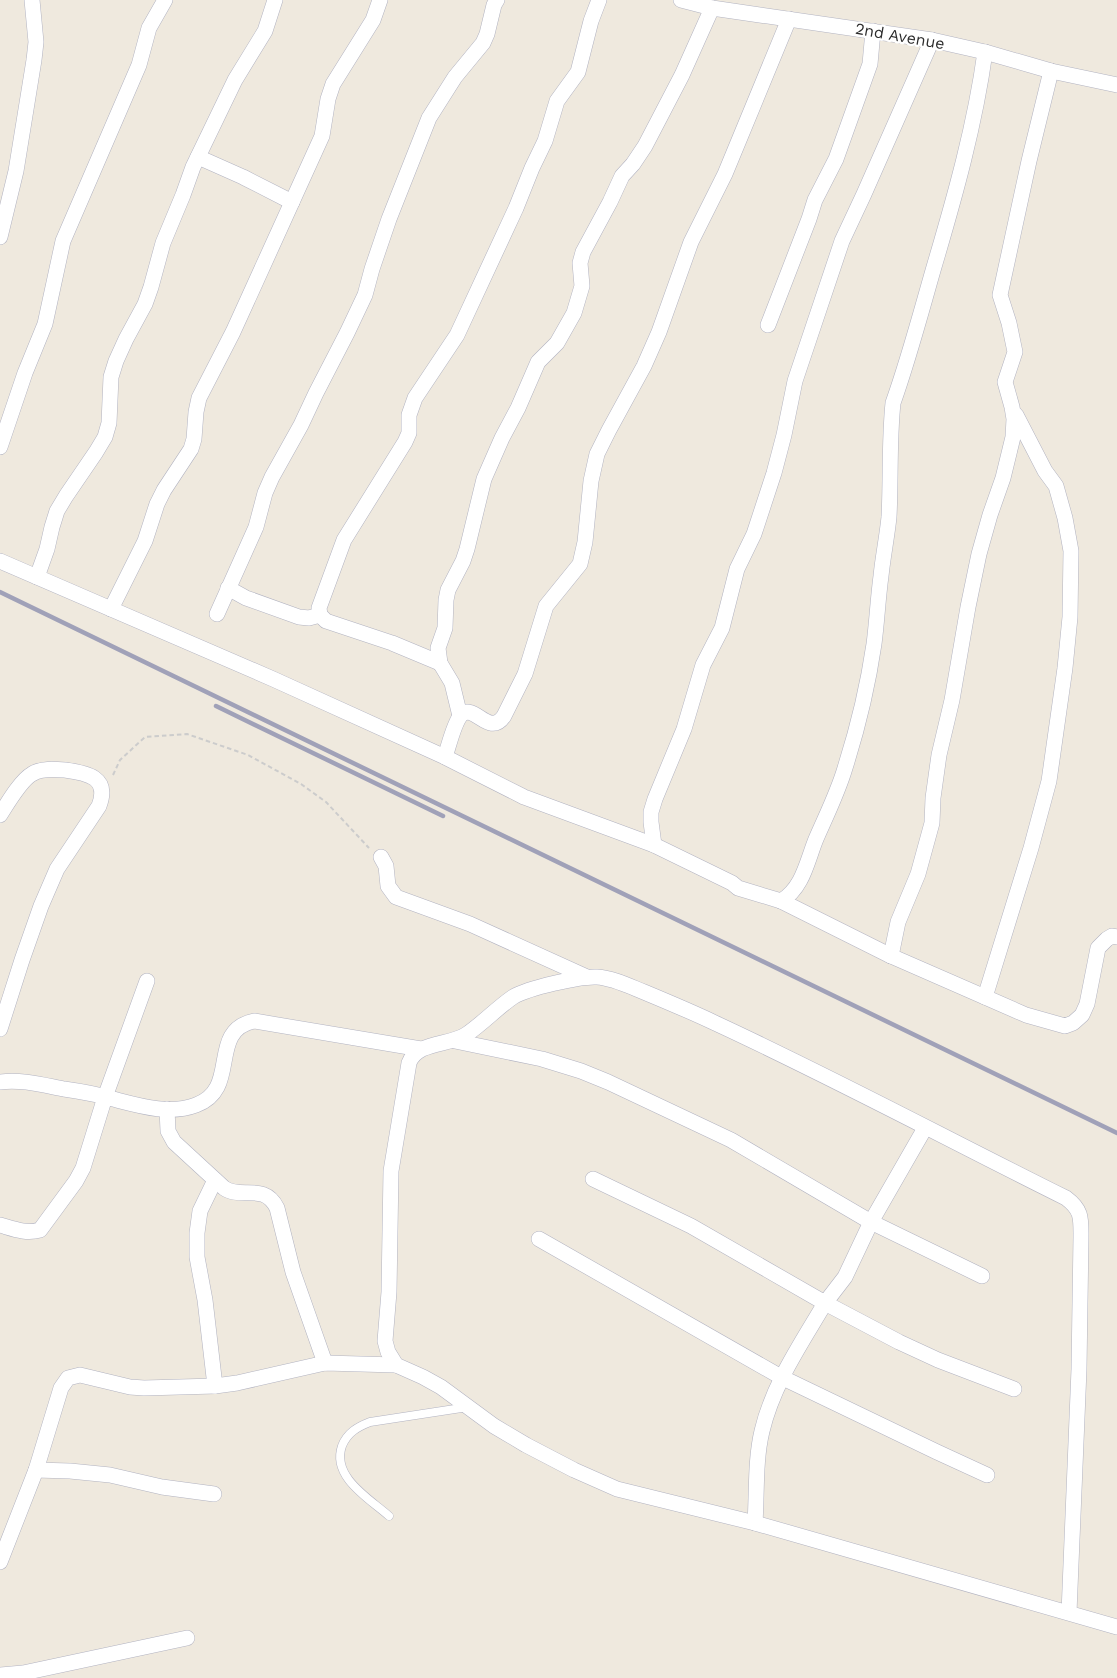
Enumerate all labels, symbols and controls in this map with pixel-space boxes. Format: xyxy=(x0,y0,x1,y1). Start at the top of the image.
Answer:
street label: 2nd Avenue xyxy=(854,19,946,53)

